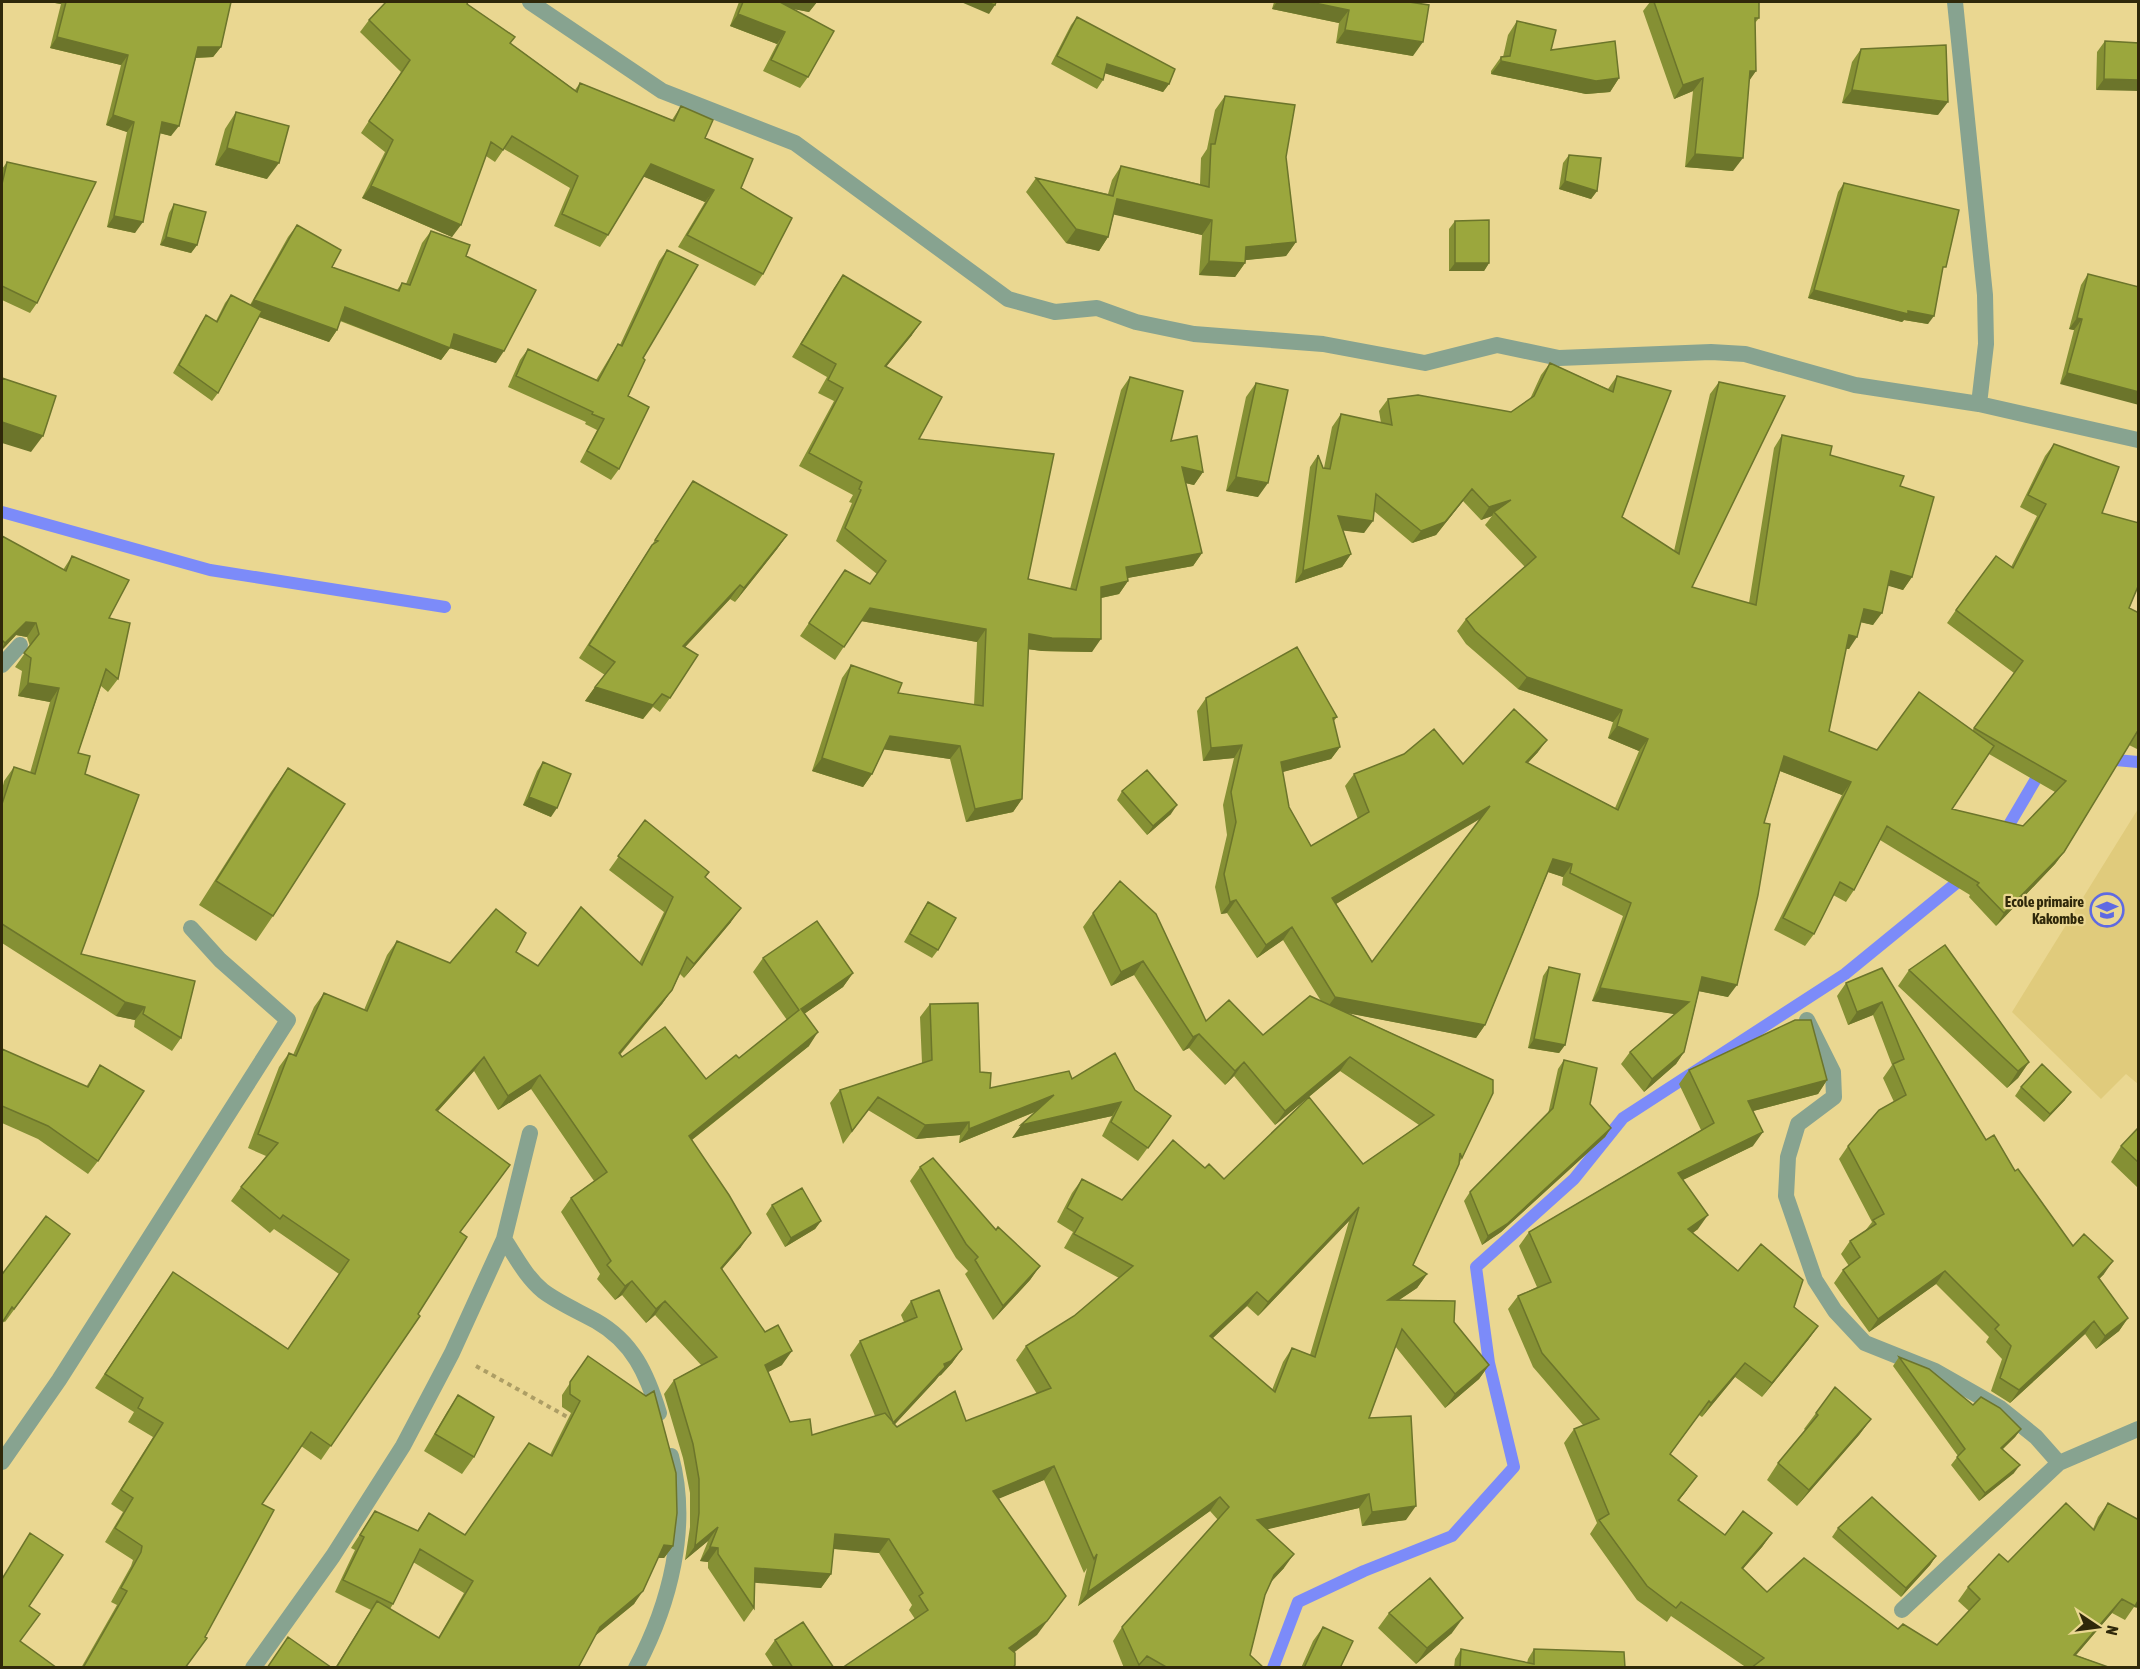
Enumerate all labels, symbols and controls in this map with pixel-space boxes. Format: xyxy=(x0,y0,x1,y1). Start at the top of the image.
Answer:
school or university icon: Ecole primaire Kakombe xyxy=(2089,892,2125,928)
place label: Ecole primaire Kakombe xyxy=(2005,893,2084,927)
north arrow xyxy=(2068,1597,2128,1657)
text: N xyxy=(2103,1624,2122,1637)

